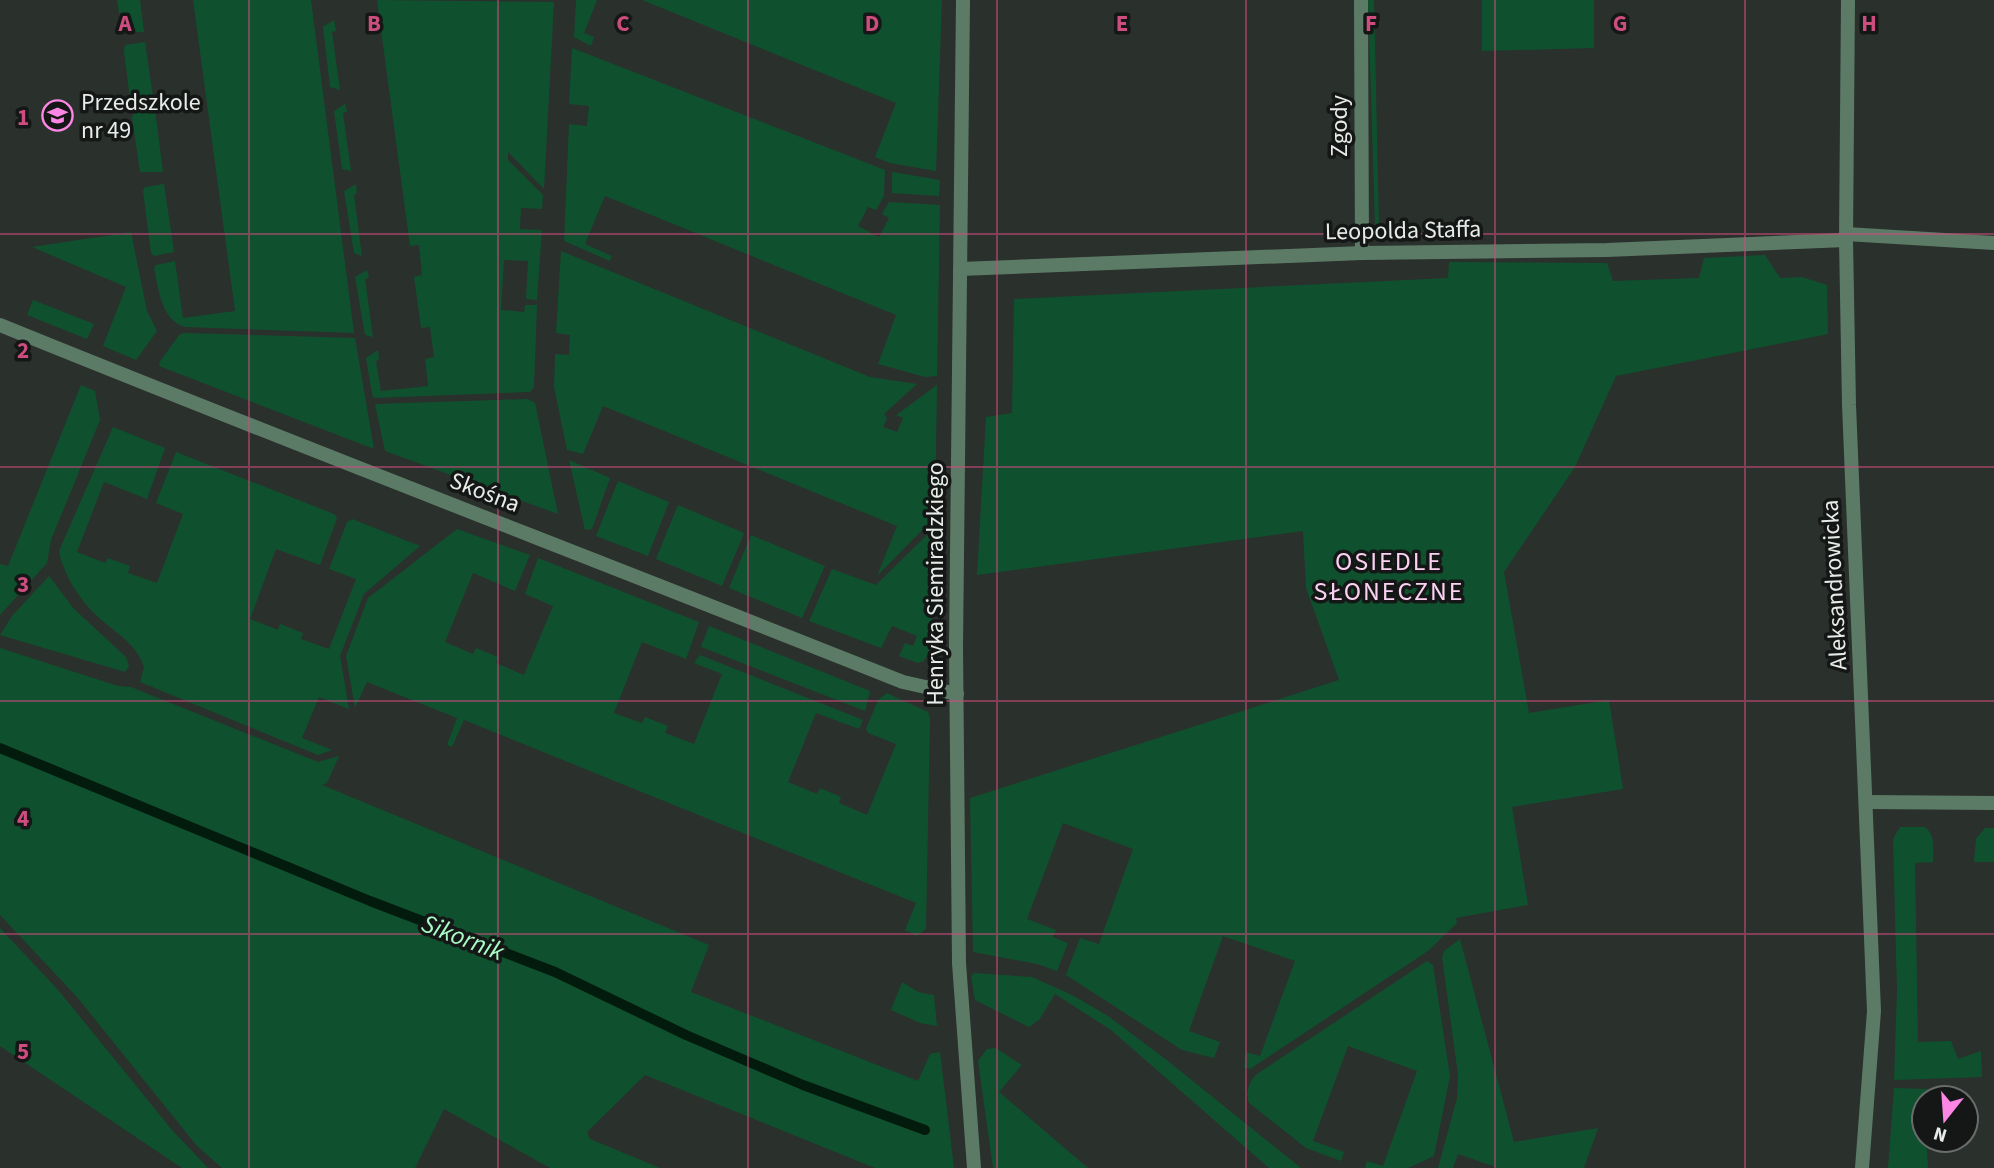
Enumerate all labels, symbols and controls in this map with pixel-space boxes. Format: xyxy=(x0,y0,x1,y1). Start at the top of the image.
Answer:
text: A xyxy=(117,7,132,40)
text: B xyxy=(367,7,381,40)
text: C xyxy=(616,7,630,40)
text: D xyxy=(865,7,879,40)
text: E xyxy=(1116,7,1128,40)
text: F xyxy=(1365,7,1377,40)
text: G xyxy=(1613,7,1627,40)
text: H xyxy=(1861,7,1877,40)
place label: Przedszkole nr 49 xyxy=(81,85,201,148)
street label: Zgody xyxy=(1322,95,1357,157)
school or university icon: Przedszkole nr 49 xyxy=(41,99,75,133)
text: 1 xyxy=(17,101,29,134)
street label: Leopolda Staffa xyxy=(1325,212,1481,249)
text: 2 xyxy=(17,334,29,367)
street label: Henryka Siemiradzkiego xyxy=(918,462,953,706)
street label: Skośna xyxy=(445,463,525,522)
street label: Aleksandrowicka xyxy=(1813,499,1856,671)
district label: OSIEDLE SŁONECZNE xyxy=(1313,543,1465,610)
text: 3 xyxy=(17,568,29,601)
text: 4 xyxy=(17,802,29,835)
water label: Sikornik xyxy=(416,905,510,970)
text: 5 xyxy=(17,1035,29,1068)
north arrow xyxy=(1910,1084,1980,1154)
text: N xyxy=(1930,1119,1950,1149)

